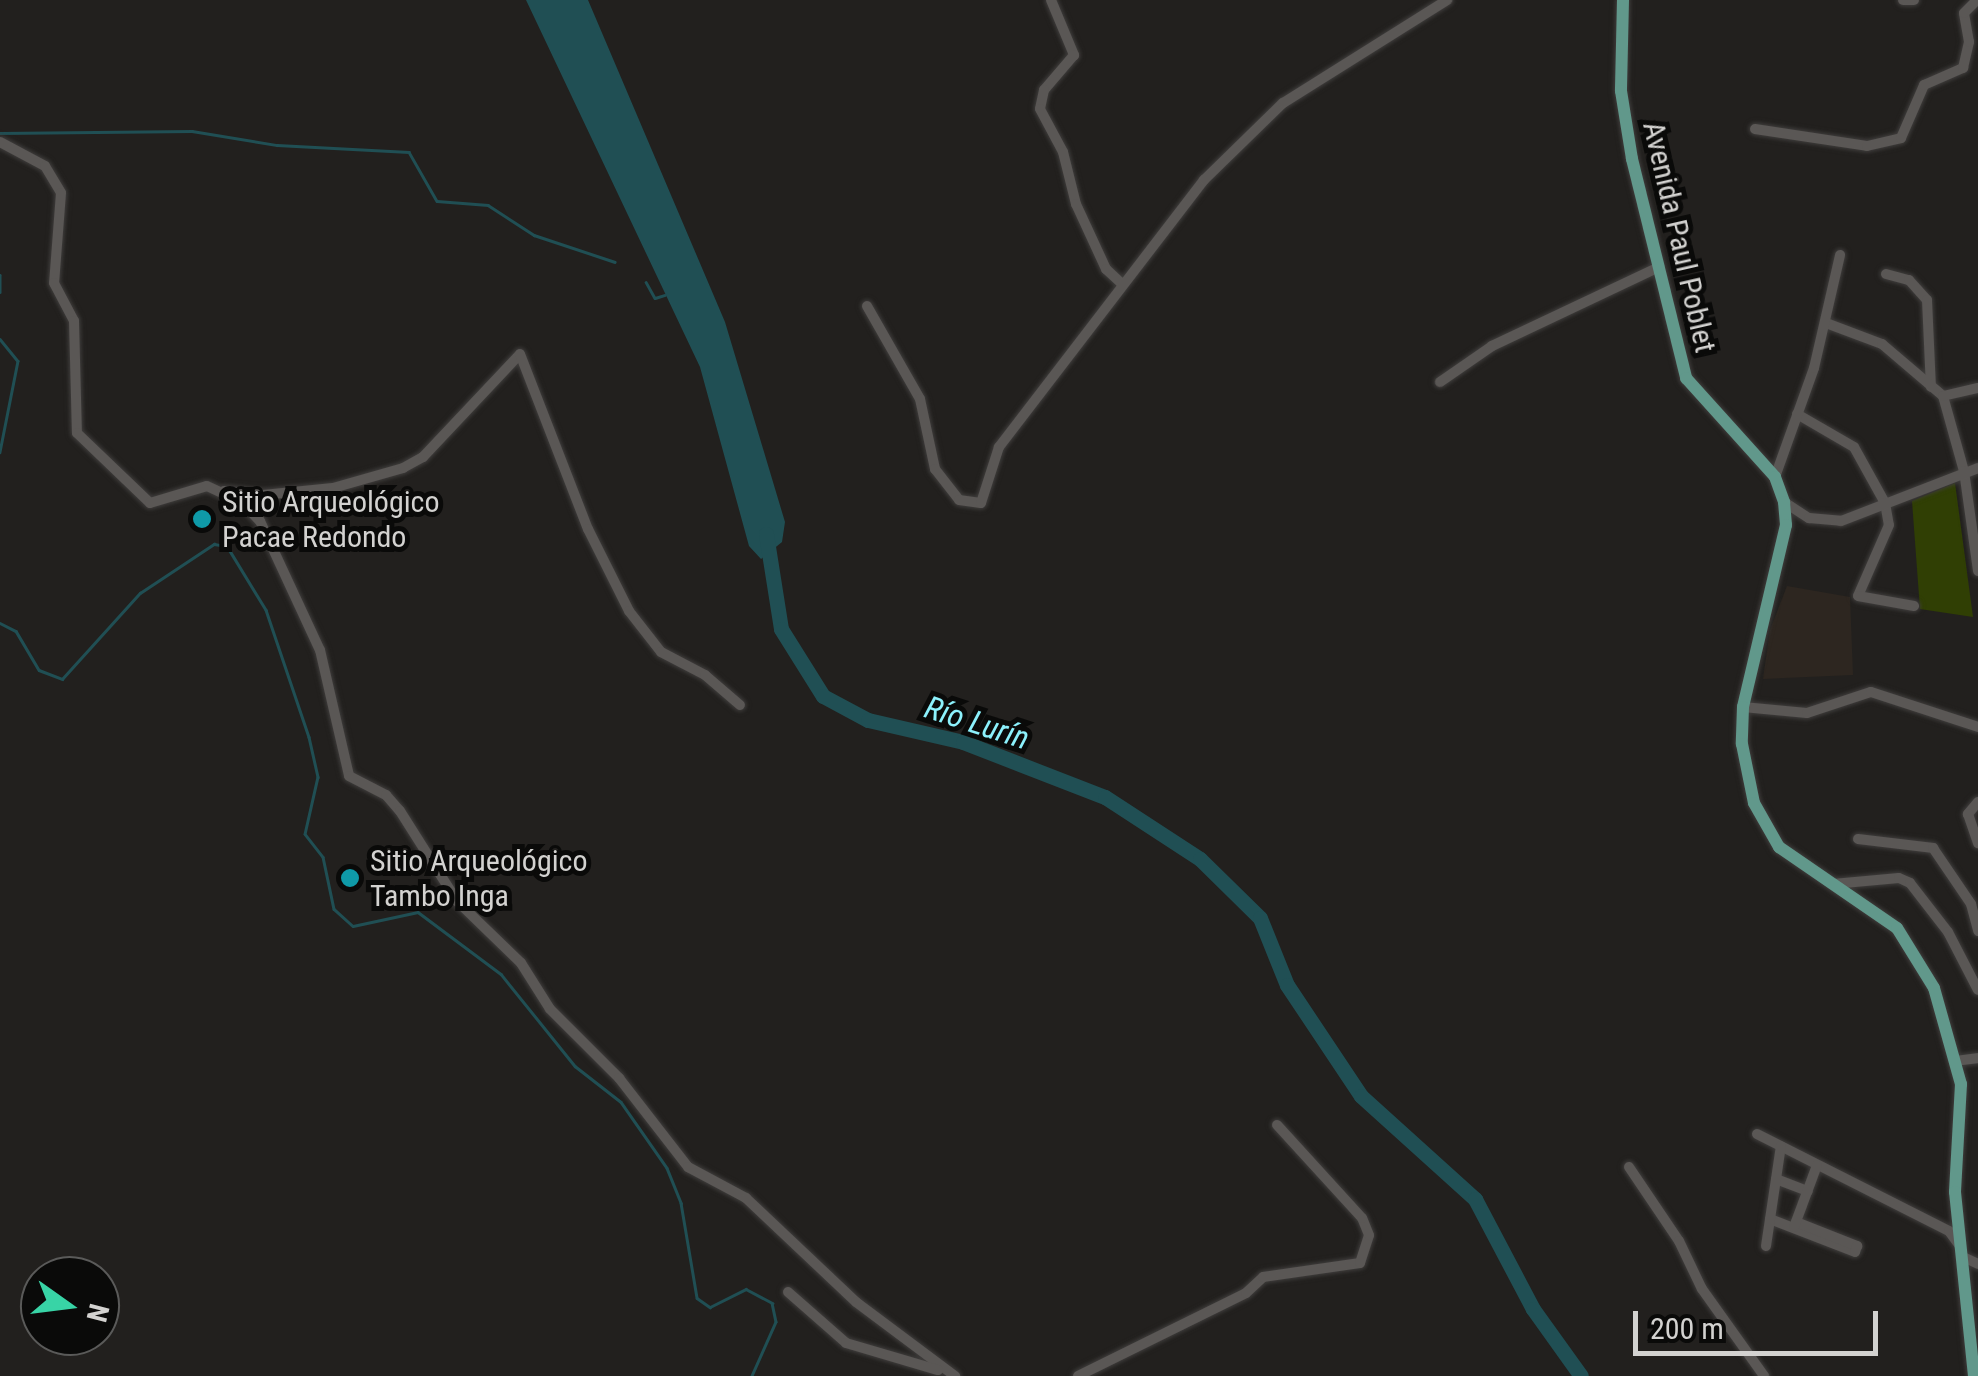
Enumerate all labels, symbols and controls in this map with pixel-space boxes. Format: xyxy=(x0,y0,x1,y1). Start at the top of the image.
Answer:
street label: Avenida Paul Poblet xyxy=(1635,118,1723,356)
place label: Sitio Arqueológico Pacae Redondo xyxy=(222,484,439,554)
marker: Sitio Arqueológico Pacae Redondo xyxy=(191,508,213,530)
water label: Río Lurín xyxy=(920,688,1034,758)
place label: Sitio Arqueológico Tambo Inga xyxy=(370,843,587,914)
marker: Sitio Arqueológico Tambo Inga xyxy=(339,867,361,889)
north arrow xyxy=(20,1256,120,1356)
scale bar xyxy=(1638,1291,1883,1353)
text: N xyxy=(80,1301,116,1325)
text: 200 m xyxy=(1650,1311,1724,1346)

